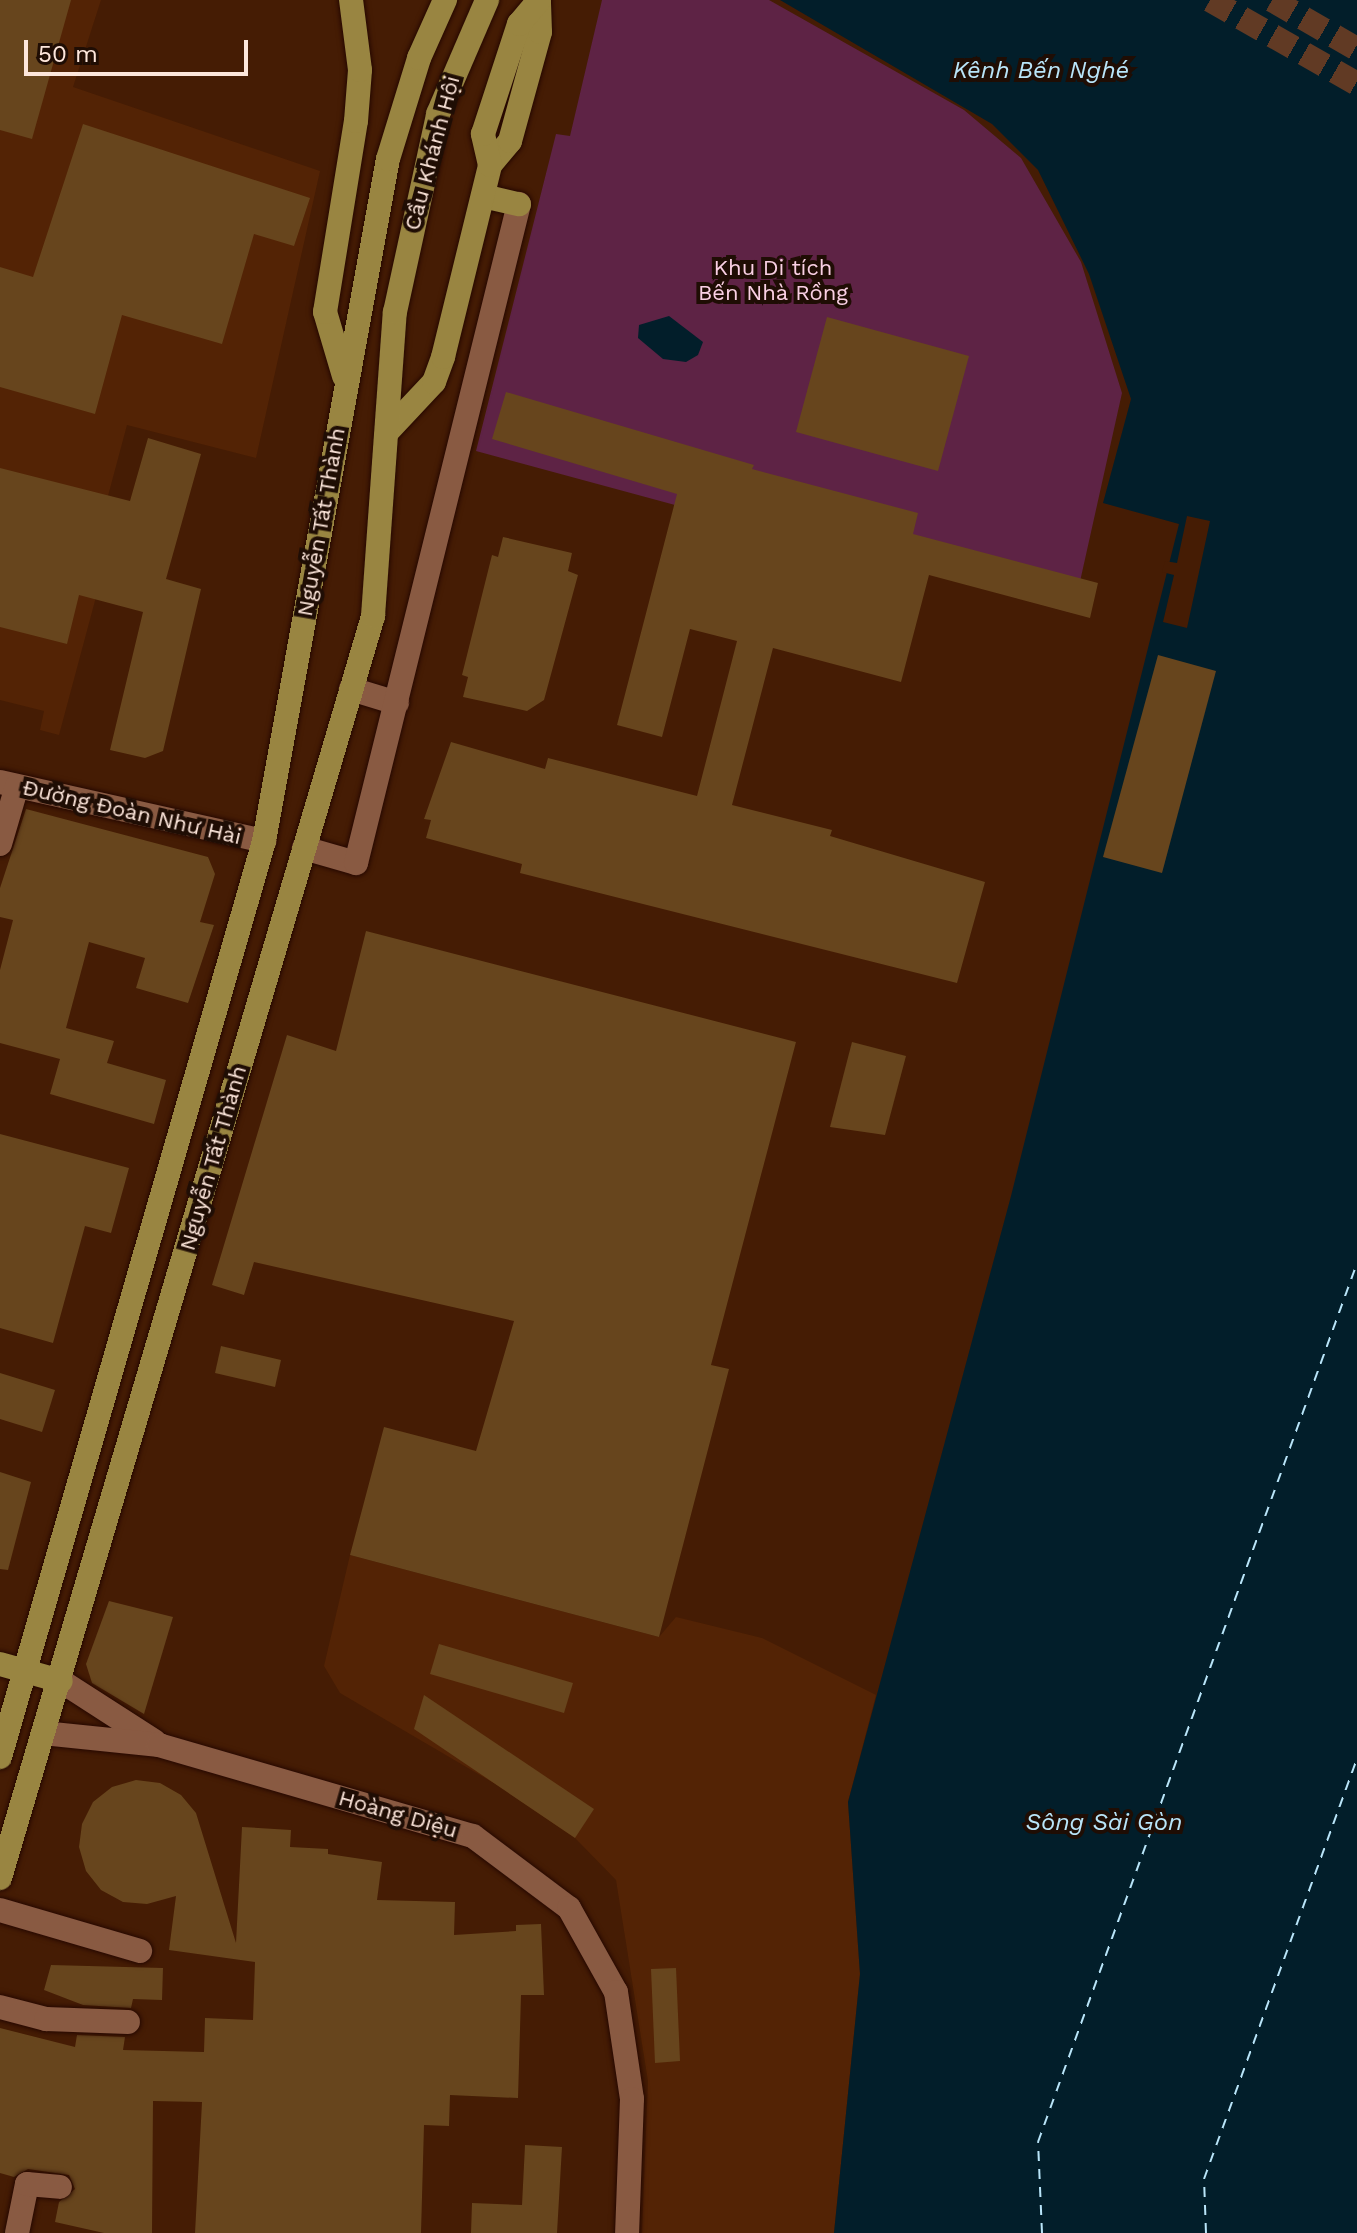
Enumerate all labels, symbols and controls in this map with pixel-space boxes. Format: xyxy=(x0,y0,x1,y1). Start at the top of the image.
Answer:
scale bar xyxy=(28,24,252,74)
text: 50 m xyxy=(38,40,98,68)
water label: Kênh Bến Nghé xyxy=(953,57,1129,85)
street label: Cầu Khánh Hội xyxy=(399,73,465,233)
park label: Khu Di tích Bến Nhà Rồng xyxy=(698,254,848,306)
street label: Nguyễn Tất Thành xyxy=(291,425,351,619)
street label: Đường Đoàn Như Hài xyxy=(20,774,244,850)
street label: Nguyễn Tất Thành xyxy=(174,1062,252,1254)
street label: Hoàng Diệu xyxy=(336,1784,460,1844)
water label: Sông Sài Gòn xyxy=(1026,1809,1182,1837)

